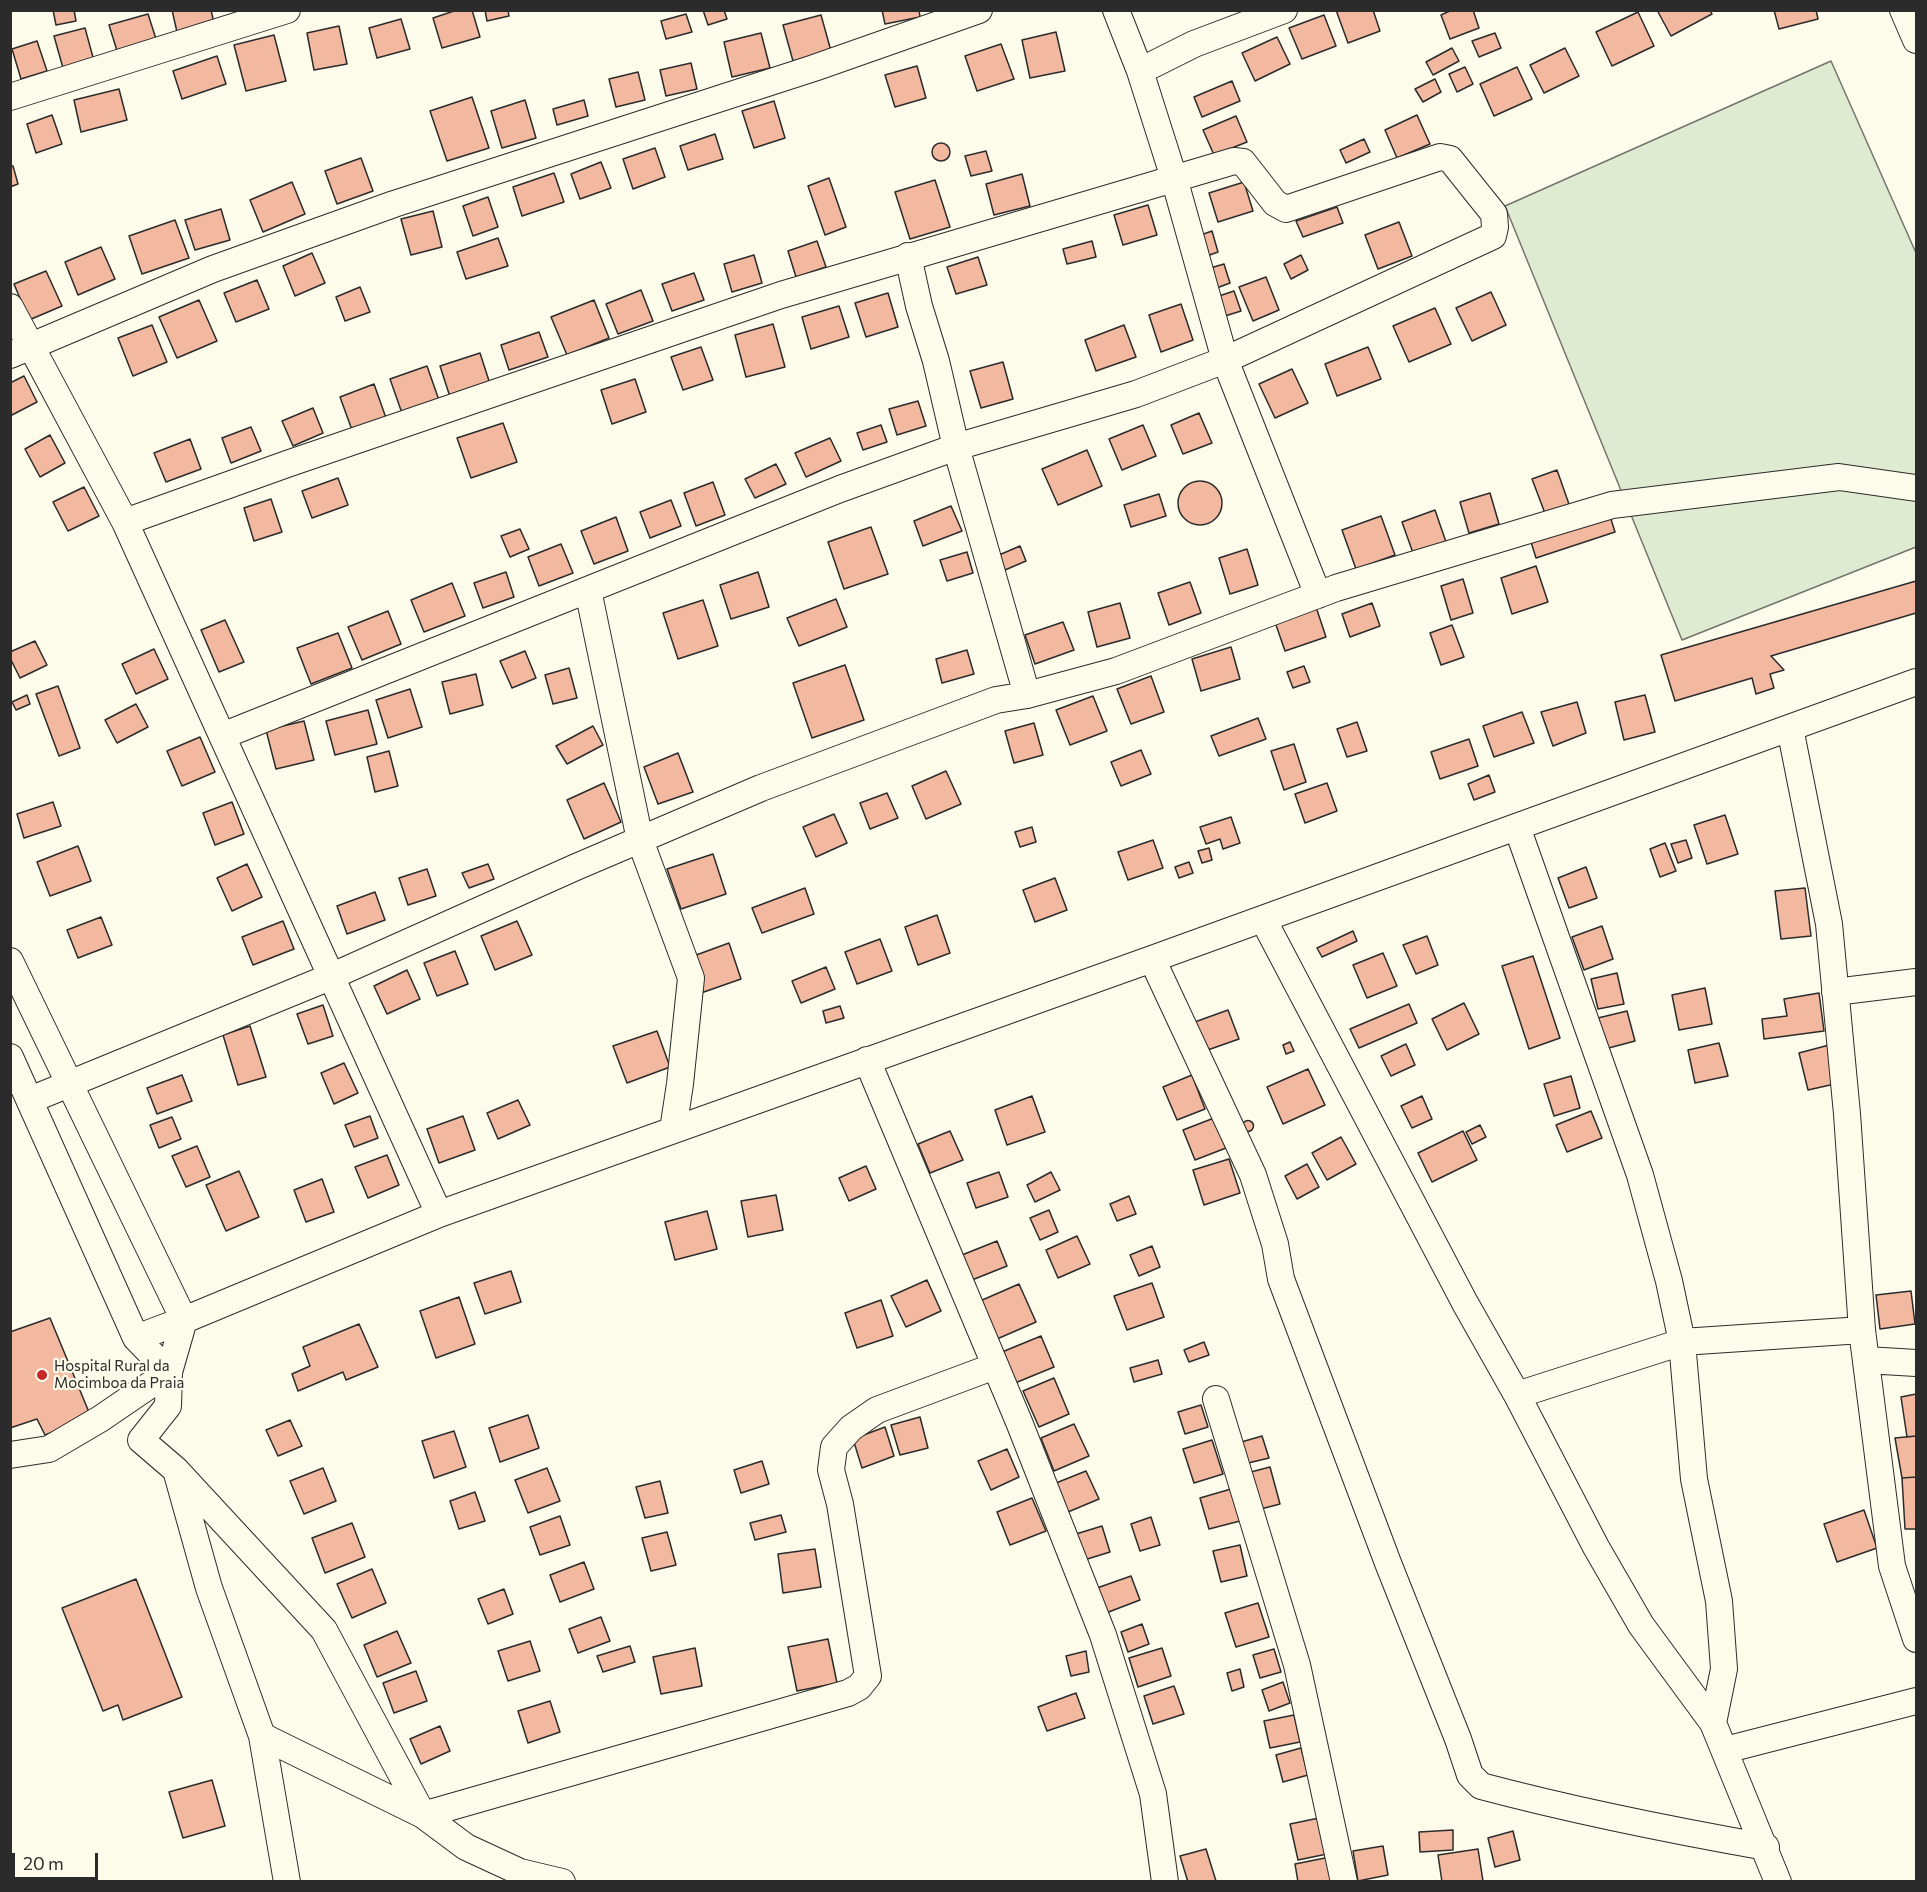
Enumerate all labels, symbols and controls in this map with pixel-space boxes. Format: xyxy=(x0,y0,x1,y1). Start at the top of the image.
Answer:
place label: Hospital Rural da Mocimboa da Praia xyxy=(54,1357,184,1392)
marker: Hospital Rural da Mocimboa da Praia xyxy=(35,1368,49,1382)
scale bar xyxy=(15,1841,100,1879)
text: 20 m xyxy=(23,1852,64,1874)

